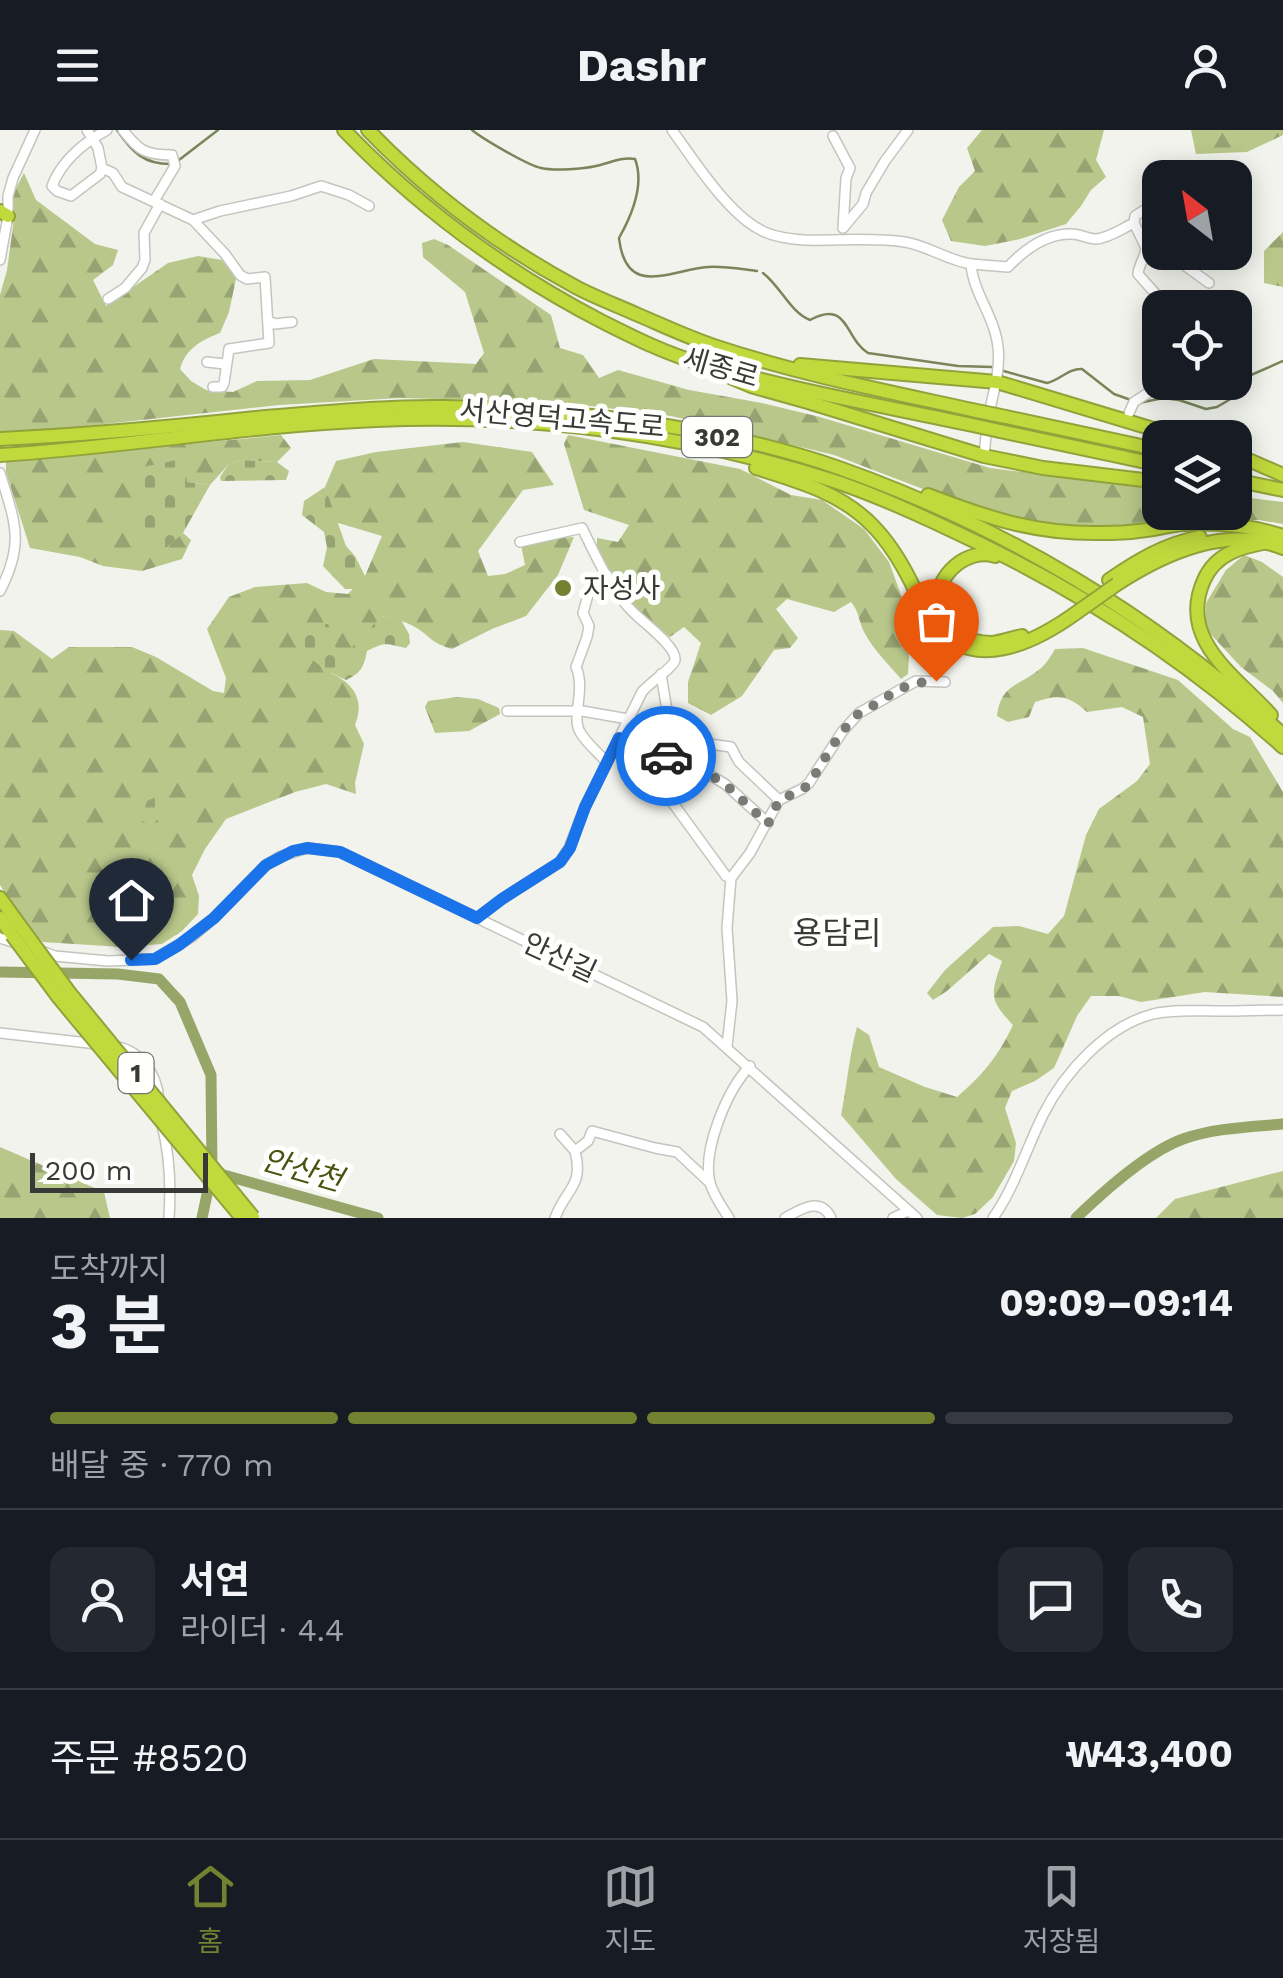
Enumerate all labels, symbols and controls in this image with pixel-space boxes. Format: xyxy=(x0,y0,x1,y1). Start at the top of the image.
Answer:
icon: menu xyxy=(50,38,105,93)
icon: person xyxy=(1178,38,1233,93)
text: Dashr xyxy=(577,39,706,92)
north arrow xyxy=(1142,160,1252,270)
map controls xyxy=(1142,160,1252,530)
button: locate xyxy=(1142,290,1252,400)
street label: 세종로 xyxy=(679,341,763,394)
street label: 서산영덕고속도로 xyxy=(458,393,666,444)
road number: 302 xyxy=(682,417,752,457)
button: layers xyxy=(1142,420,1252,530)
place label: 자성사 xyxy=(583,572,660,605)
marker: 자성사 xyxy=(552,577,574,599)
pin xyxy=(894,579,979,682)
icon: bag xyxy=(909,594,964,649)
courier xyxy=(616,706,716,806)
icon: car xyxy=(639,729,694,784)
pin xyxy=(89,858,174,961)
icon: home xyxy=(104,873,159,928)
district label: 용담리 xyxy=(793,914,881,952)
street label: 안산길 xyxy=(518,926,602,989)
road number: 1 xyxy=(118,1053,154,1093)
water label: 안산천 xyxy=(258,1141,350,1199)
scale bar xyxy=(30,1148,208,1192)
text: 200 m xyxy=(45,1154,132,1187)
text: 도착까지 xyxy=(50,1250,168,1288)
text: 09:09–09:14 xyxy=(999,1281,1233,1325)
text: 3 분 xyxy=(50,1288,167,1364)
text: 배달 중 · 770 m xyxy=(50,1446,274,1484)
button: person xyxy=(50,1547,155,1652)
button: chat xyxy=(998,1547,1103,1652)
button: phone xyxy=(1128,1547,1233,1652)
text: 서연 xyxy=(180,1558,250,1602)
text: 라이더 · 4.4 xyxy=(180,1611,344,1649)
text: ₩43,400 xyxy=(1065,1732,1233,1776)
text: 주문 #8520 xyxy=(50,1736,248,1780)
tab: 홈 xyxy=(183,1859,238,1959)
tab: 지도 xyxy=(603,1859,658,1959)
tab: 저장됨 xyxy=(1023,1859,1100,1959)

